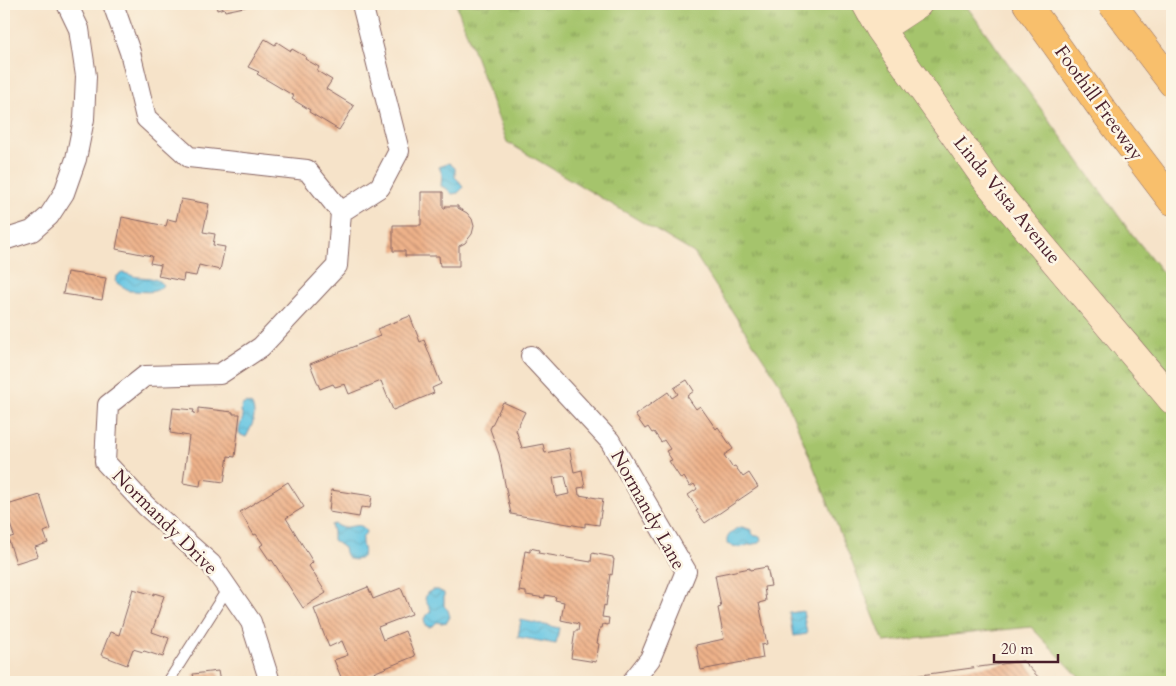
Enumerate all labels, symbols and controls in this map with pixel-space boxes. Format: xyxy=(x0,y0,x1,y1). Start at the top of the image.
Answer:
street label: Foothill Freeway xyxy=(1048,40,1150,166)
street label: Linda Vista Avenue xyxy=(947,131,1067,269)
street label: Normandy Lane xyxy=(604,446,692,574)
street label: Normandy Drive xyxy=(106,463,224,581)
scale bar xyxy=(994,631,1057,663)
text: 20 m xyxy=(1001,639,1033,659)

